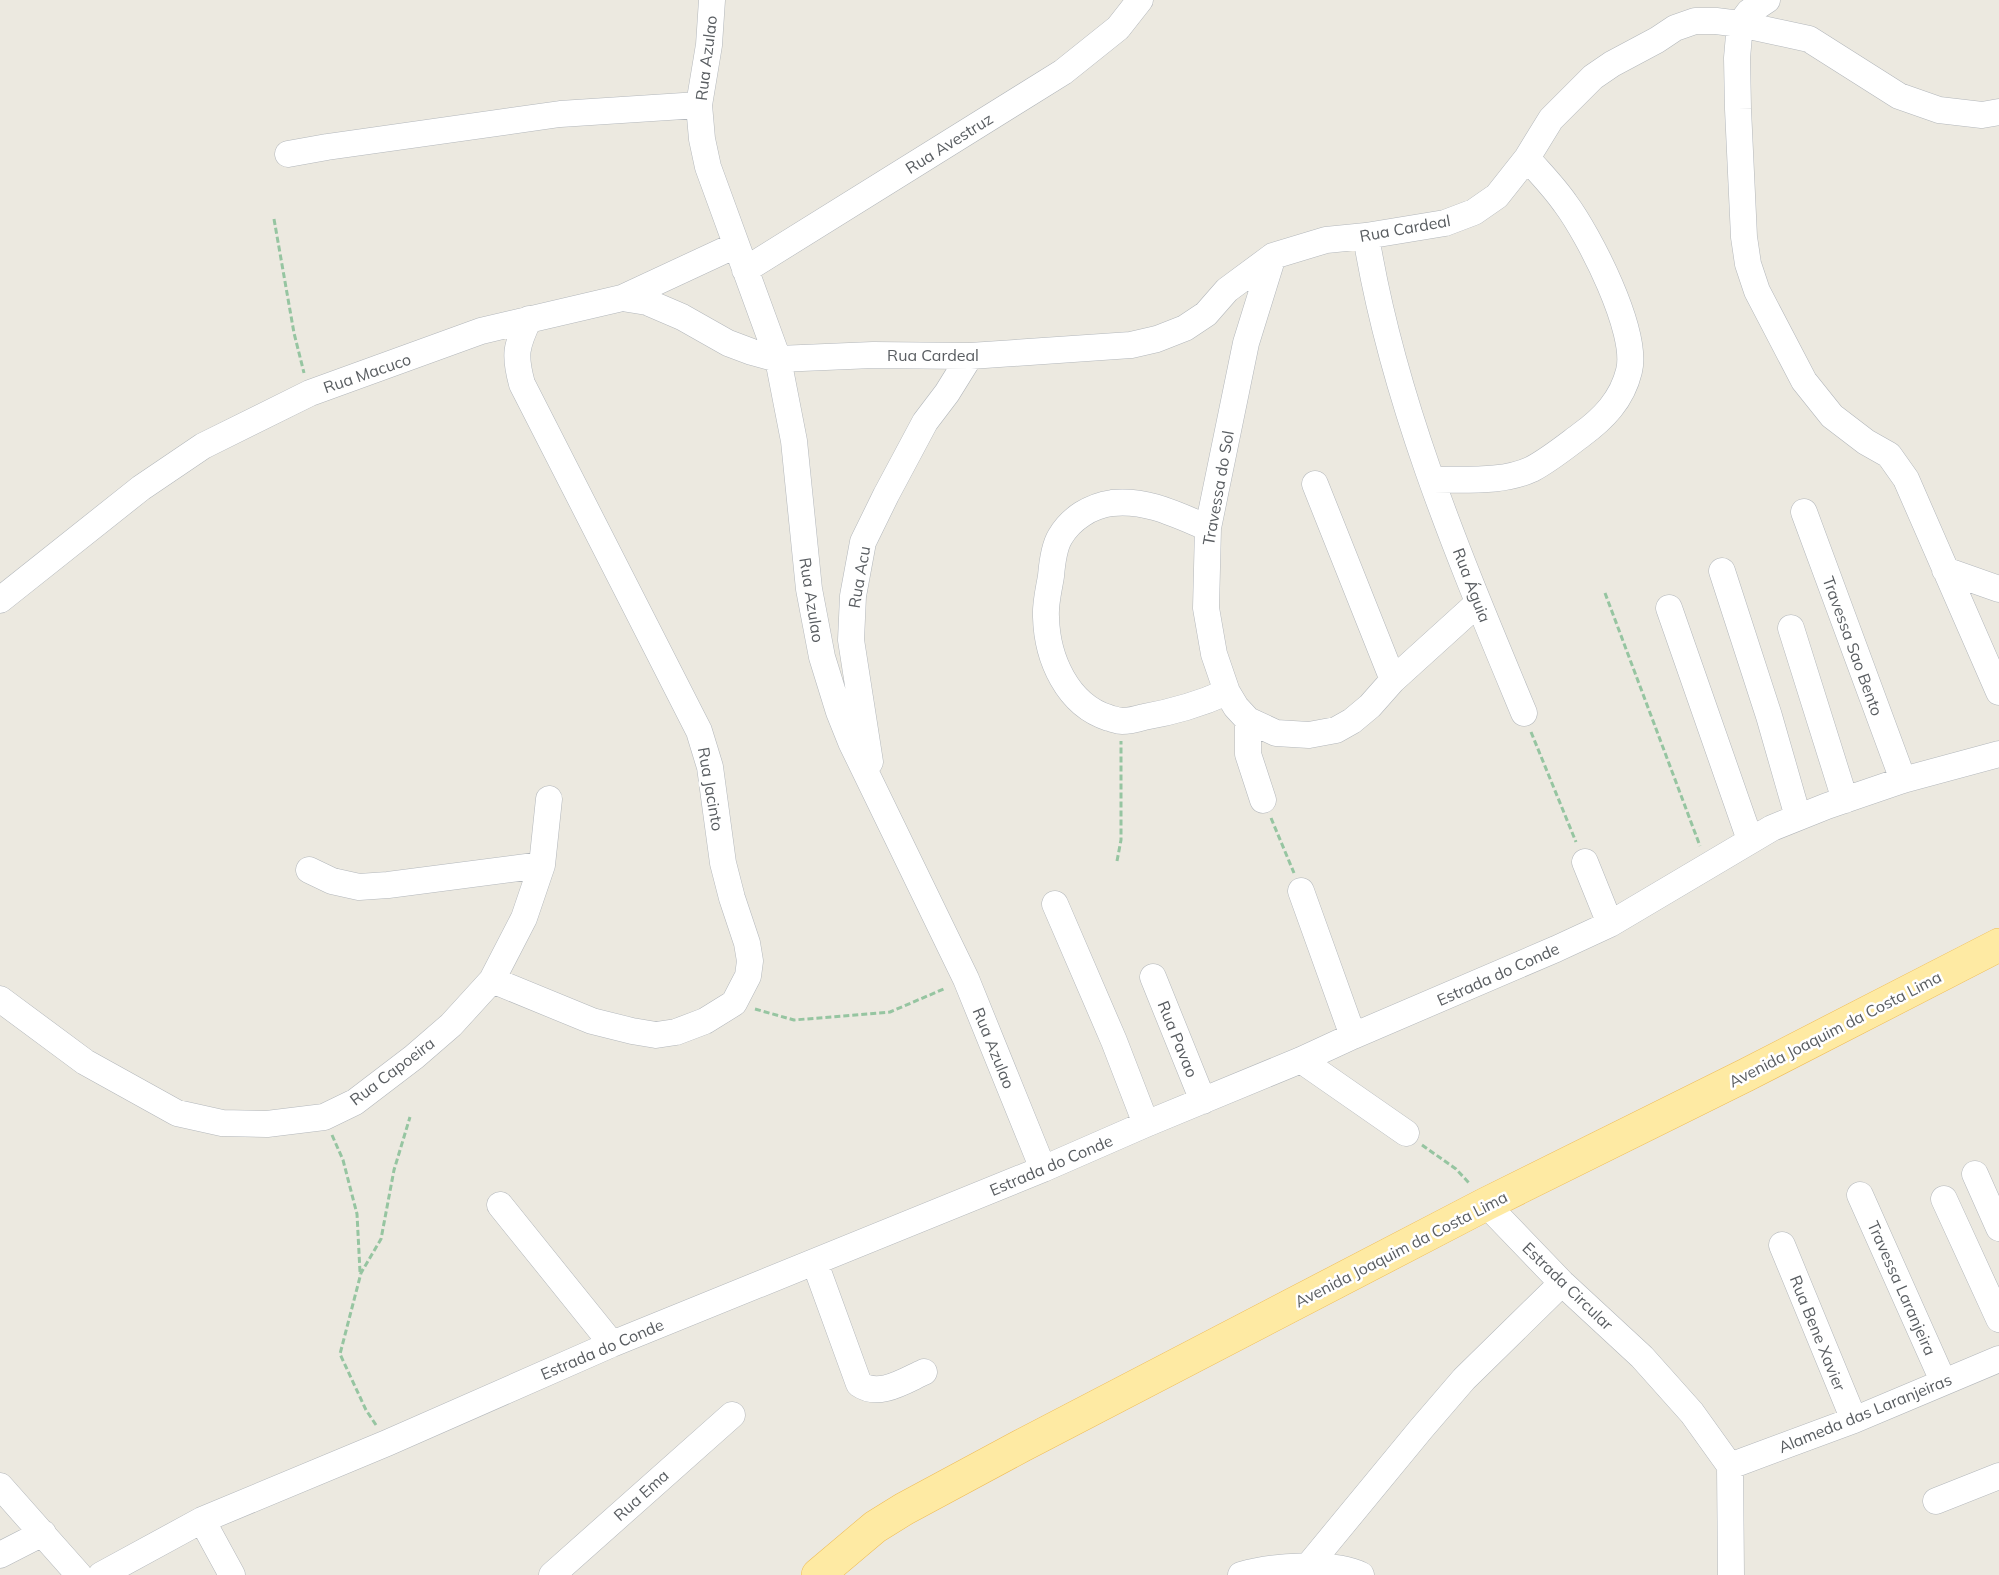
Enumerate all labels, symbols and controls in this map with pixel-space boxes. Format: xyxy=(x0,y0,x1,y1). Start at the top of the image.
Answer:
street label: Rua Azulao xyxy=(691,14,721,102)
street label: Rua Avestruz xyxy=(902,108,996,178)
street label: Rua Cardeal xyxy=(1358,210,1452,246)
street label: Rua Cardeal xyxy=(887,345,979,365)
street label: Rua Macuco xyxy=(321,349,413,397)
street label: Travessa do Sol xyxy=(1198,429,1238,547)
street label: Rua Acu xyxy=(844,544,874,610)
street label: Rua Águia xyxy=(1449,545,1495,625)
street label: Rua Azulao xyxy=(795,556,829,644)
street label: Travessa Sao Bento xyxy=(1818,574,1888,718)
street label: Rua Jacinto xyxy=(694,746,728,832)
street label: Estrada do Conde xyxy=(1434,938,1562,1010)
street label: Avenida Joaquim da Costa Lima xyxy=(1725,966,1945,1092)
street label: Rua Pavao xyxy=(1154,998,1202,1080)
street label: Rua Azulao xyxy=(969,1004,1019,1092)
street label: Rua Capoeira xyxy=(346,1033,438,1109)
street label: Estrada do Conde xyxy=(987,1130,1115,1200)
street label: Avenida Joaquim da Costa Lima xyxy=(1291,1186,1511,1312)
street label: Travessa Laranjeira xyxy=(1863,1218,1941,1358)
street label: Estrada Circular xyxy=(1519,1238,1618,1334)
street label: Rua Bene Xavier xyxy=(1786,1272,1850,1394)
street label: Estrada do Conde xyxy=(538,1314,666,1384)
street label: Alameda das Laranjeiras xyxy=(1775,1369,1955,1457)
street label: Rua Ema xyxy=(609,1465,673,1525)

